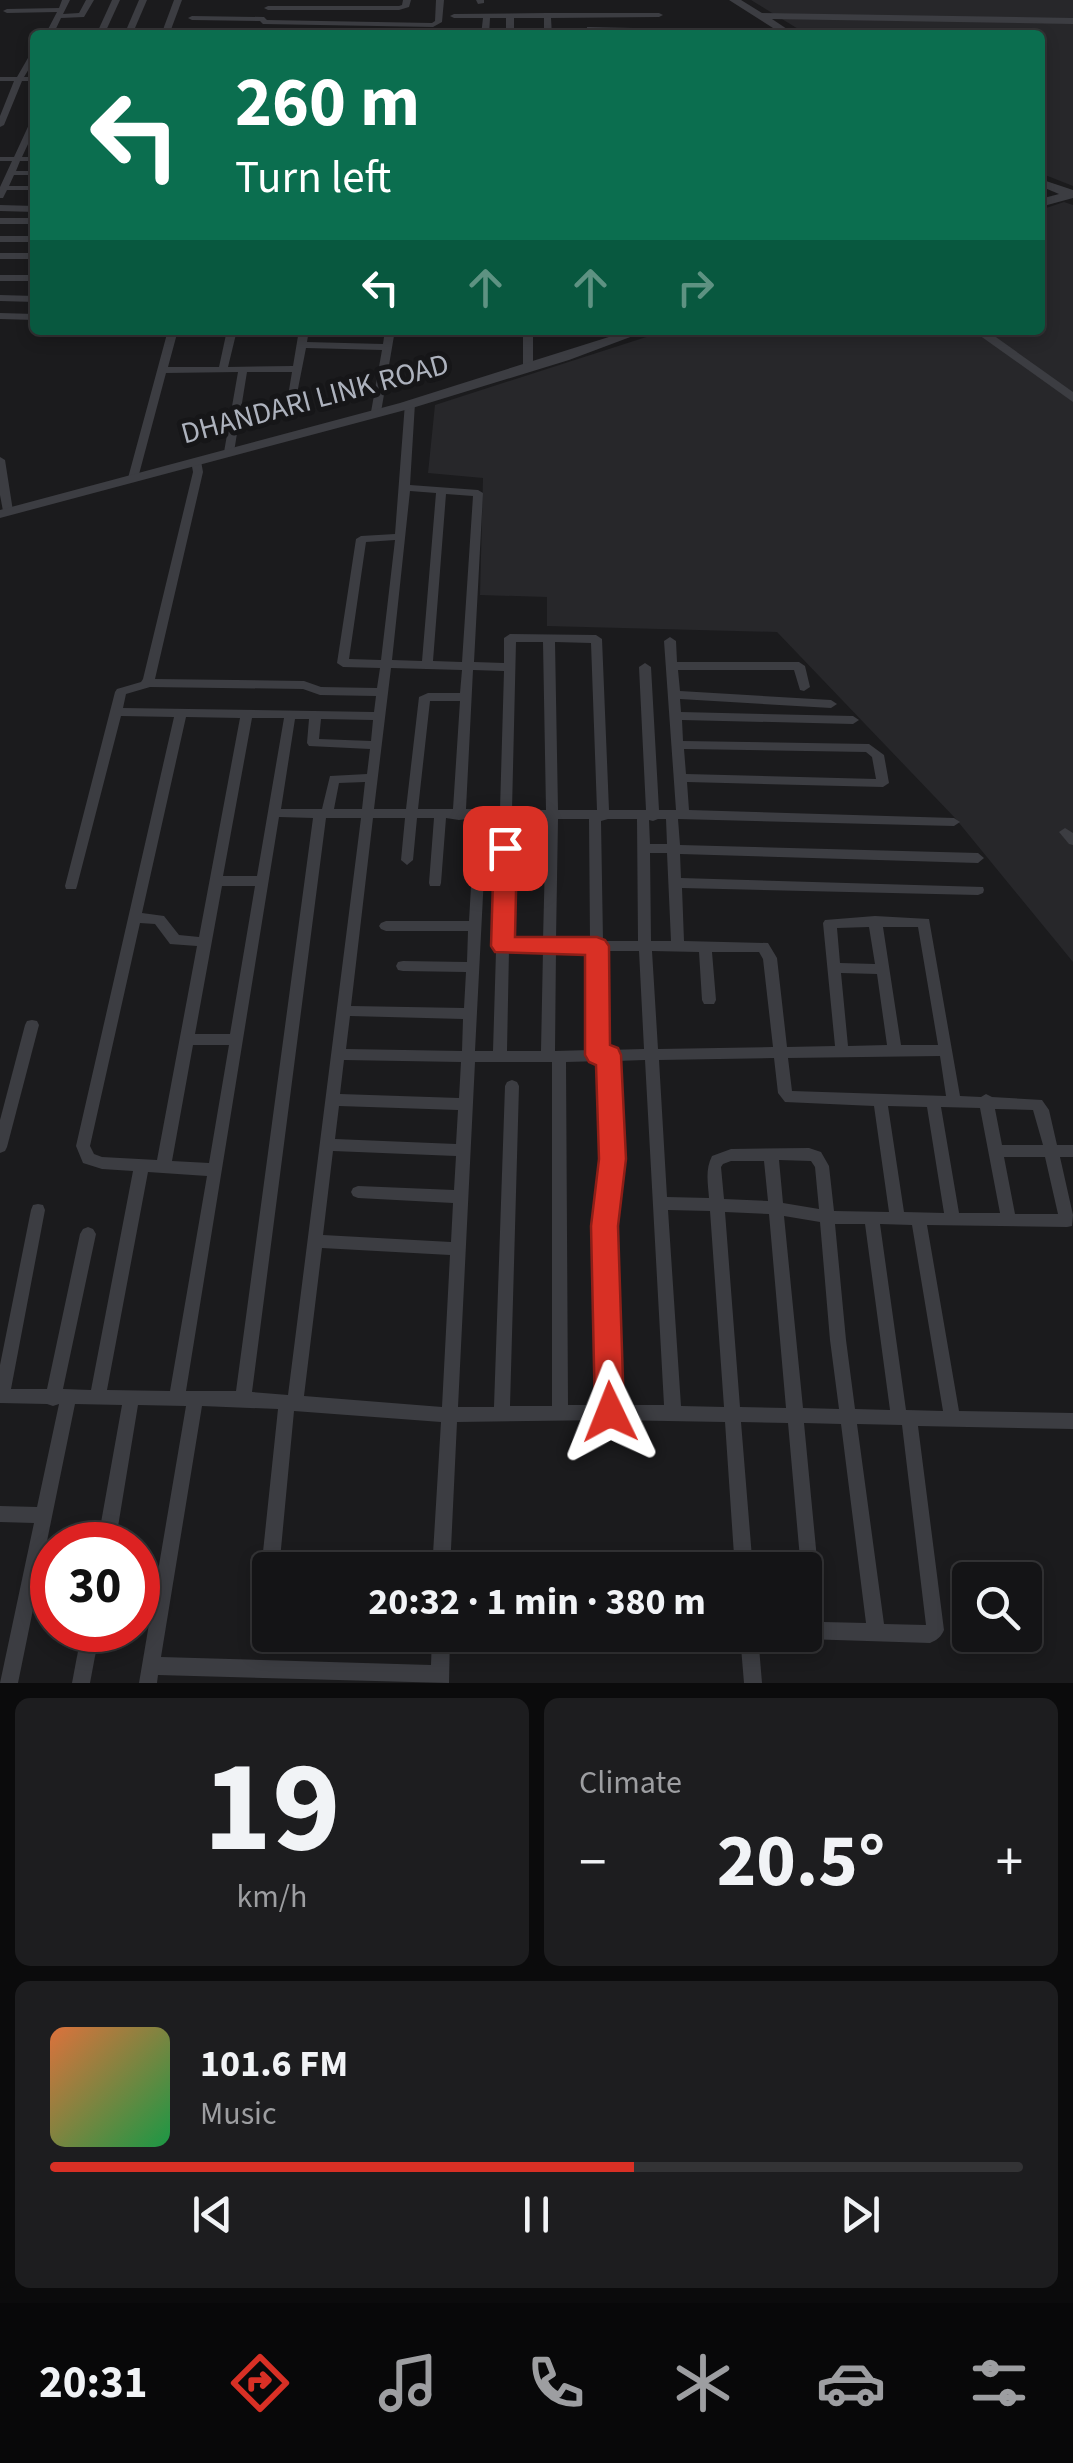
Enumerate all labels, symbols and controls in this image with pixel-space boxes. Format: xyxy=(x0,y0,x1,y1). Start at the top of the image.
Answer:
text: 260 m xyxy=(235,53,420,153)
icon: left xyxy=(70,70,200,200)
text: Turn left xyxy=(235,146,391,210)
icon: left xyxy=(353,260,408,315)
icon: ahead xyxy=(458,260,513,315)
icon: ahead xyxy=(563,260,618,315)
icon: right xyxy=(668,260,723,315)
street label: DHANDARI LINK ROAD xyxy=(176,343,454,455)
pin xyxy=(463,806,548,891)
icon: arrive xyxy=(478,821,533,876)
position arrow xyxy=(558,1360,662,1464)
speed limit sign: 30 xyxy=(30,1522,160,1652)
map controls xyxy=(952,1562,1042,1652)
button: search xyxy=(952,1562,1042,1652)
text: 20:32 · 1 min · 380 m xyxy=(368,1575,706,1629)
text: 19 xyxy=(203,1716,341,1901)
text: Climate xyxy=(579,1760,682,1806)
text: 20.5° xyxy=(717,1808,885,1915)
text: − xyxy=(579,1824,606,1902)
text: + xyxy=(996,1824,1023,1902)
text: km/h xyxy=(237,1874,307,1920)
text: 101.6 FM xyxy=(200,2037,348,2091)
text: Music xyxy=(200,2091,277,2137)
icon: previous xyxy=(185,2187,240,2242)
icon: pause xyxy=(509,2187,564,2242)
icon: next xyxy=(833,2187,888,2242)
icon: directions xyxy=(225,2348,295,2418)
icon: music xyxy=(373,2348,443,2418)
icon: phone xyxy=(521,2348,591,2418)
icon: climate xyxy=(668,2348,738,2418)
icon: car xyxy=(816,2348,886,2418)
icon: filters xyxy=(964,2348,1034,2418)
text: 20:31 xyxy=(39,2351,147,2415)

